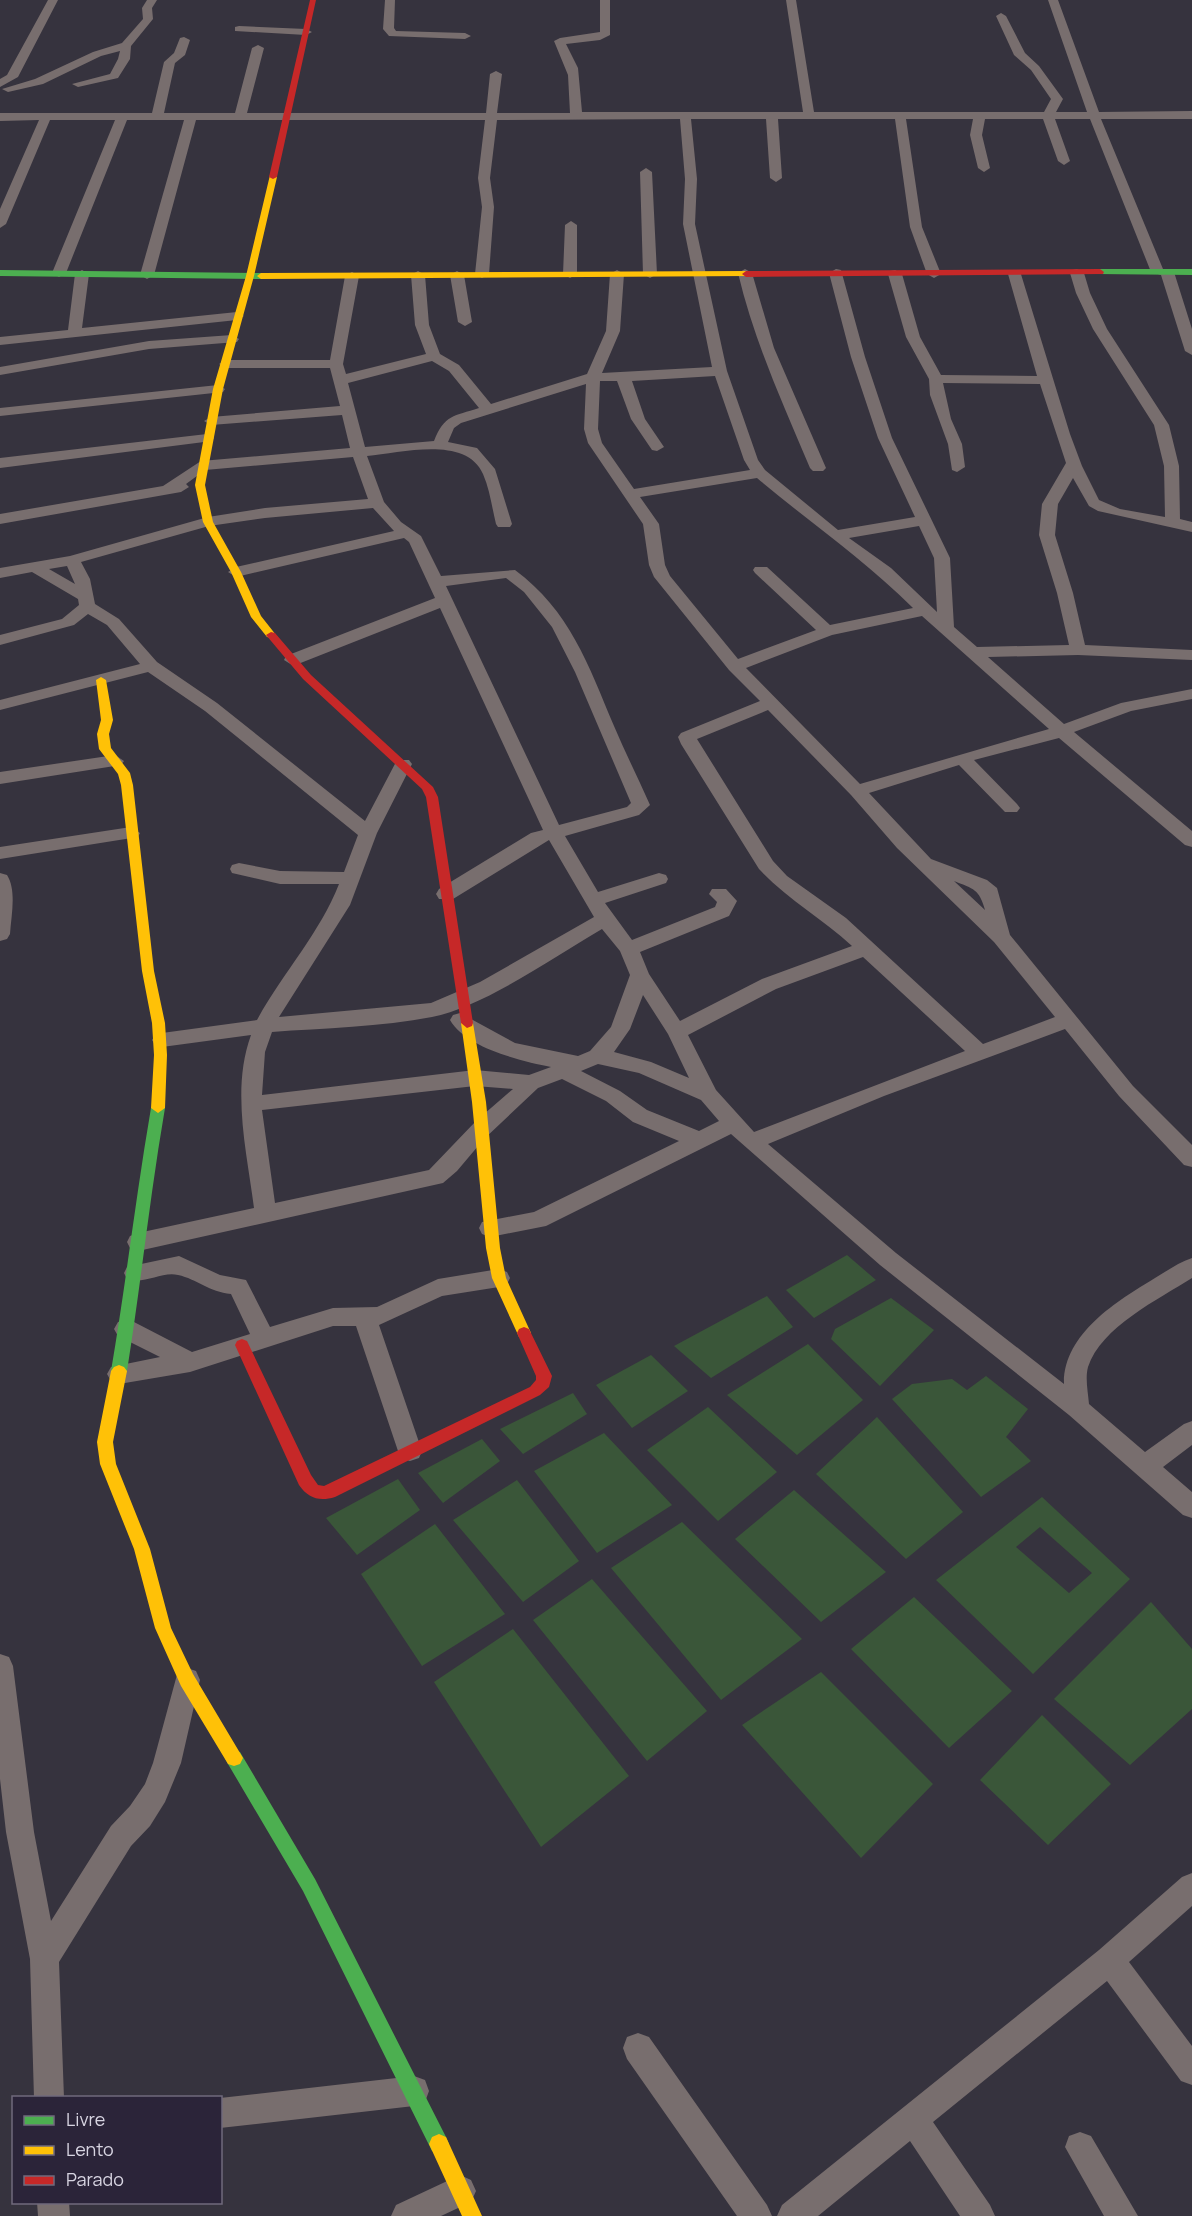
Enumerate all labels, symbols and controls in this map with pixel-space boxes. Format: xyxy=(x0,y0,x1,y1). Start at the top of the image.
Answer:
legend xyxy=(12,2096,222,2204)
text: Livre xyxy=(66,2107,105,2131)
text: Lento xyxy=(66,2137,114,2161)
text: Parado xyxy=(66,2167,124,2191)

